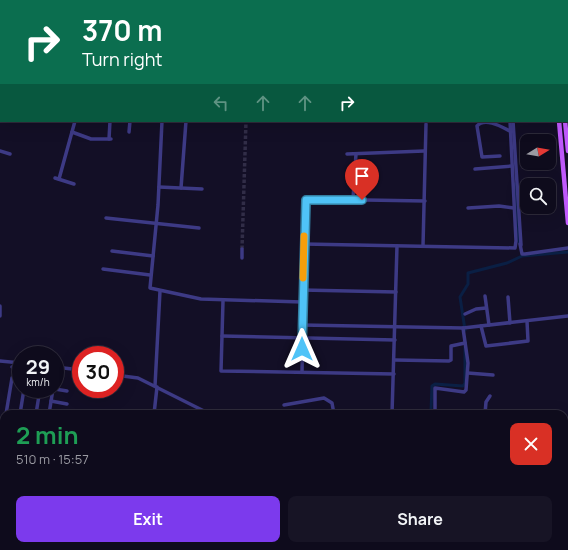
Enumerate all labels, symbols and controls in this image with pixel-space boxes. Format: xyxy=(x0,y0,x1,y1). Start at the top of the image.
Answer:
text: 370 m xyxy=(82,11,162,49)
icon: right xyxy=(16,16,68,68)
text: Turn right xyxy=(82,47,163,71)
icon: left xyxy=(210,92,232,114)
icon: ahead xyxy=(252,92,274,114)
icon: ahead xyxy=(294,92,316,114)
icon: right xyxy=(336,92,358,114)
north arrow xyxy=(520,134,556,170)
map controls xyxy=(520,134,556,214)
pin xyxy=(345,159,379,200)
icon: arrive xyxy=(351,165,373,187)
button: search xyxy=(520,178,556,214)
position arrow xyxy=(281,328,323,370)
speed limit sign: 30 xyxy=(72,346,124,398)
text: 29 xyxy=(26,353,50,380)
text: km/h xyxy=(26,375,50,389)
text: 2 min xyxy=(16,418,78,451)
button: close xyxy=(510,423,552,465)
text: 510 m · 15:57 xyxy=(16,450,89,468)
button: Exit xyxy=(16,496,280,542)
button: Share xyxy=(288,496,552,542)

